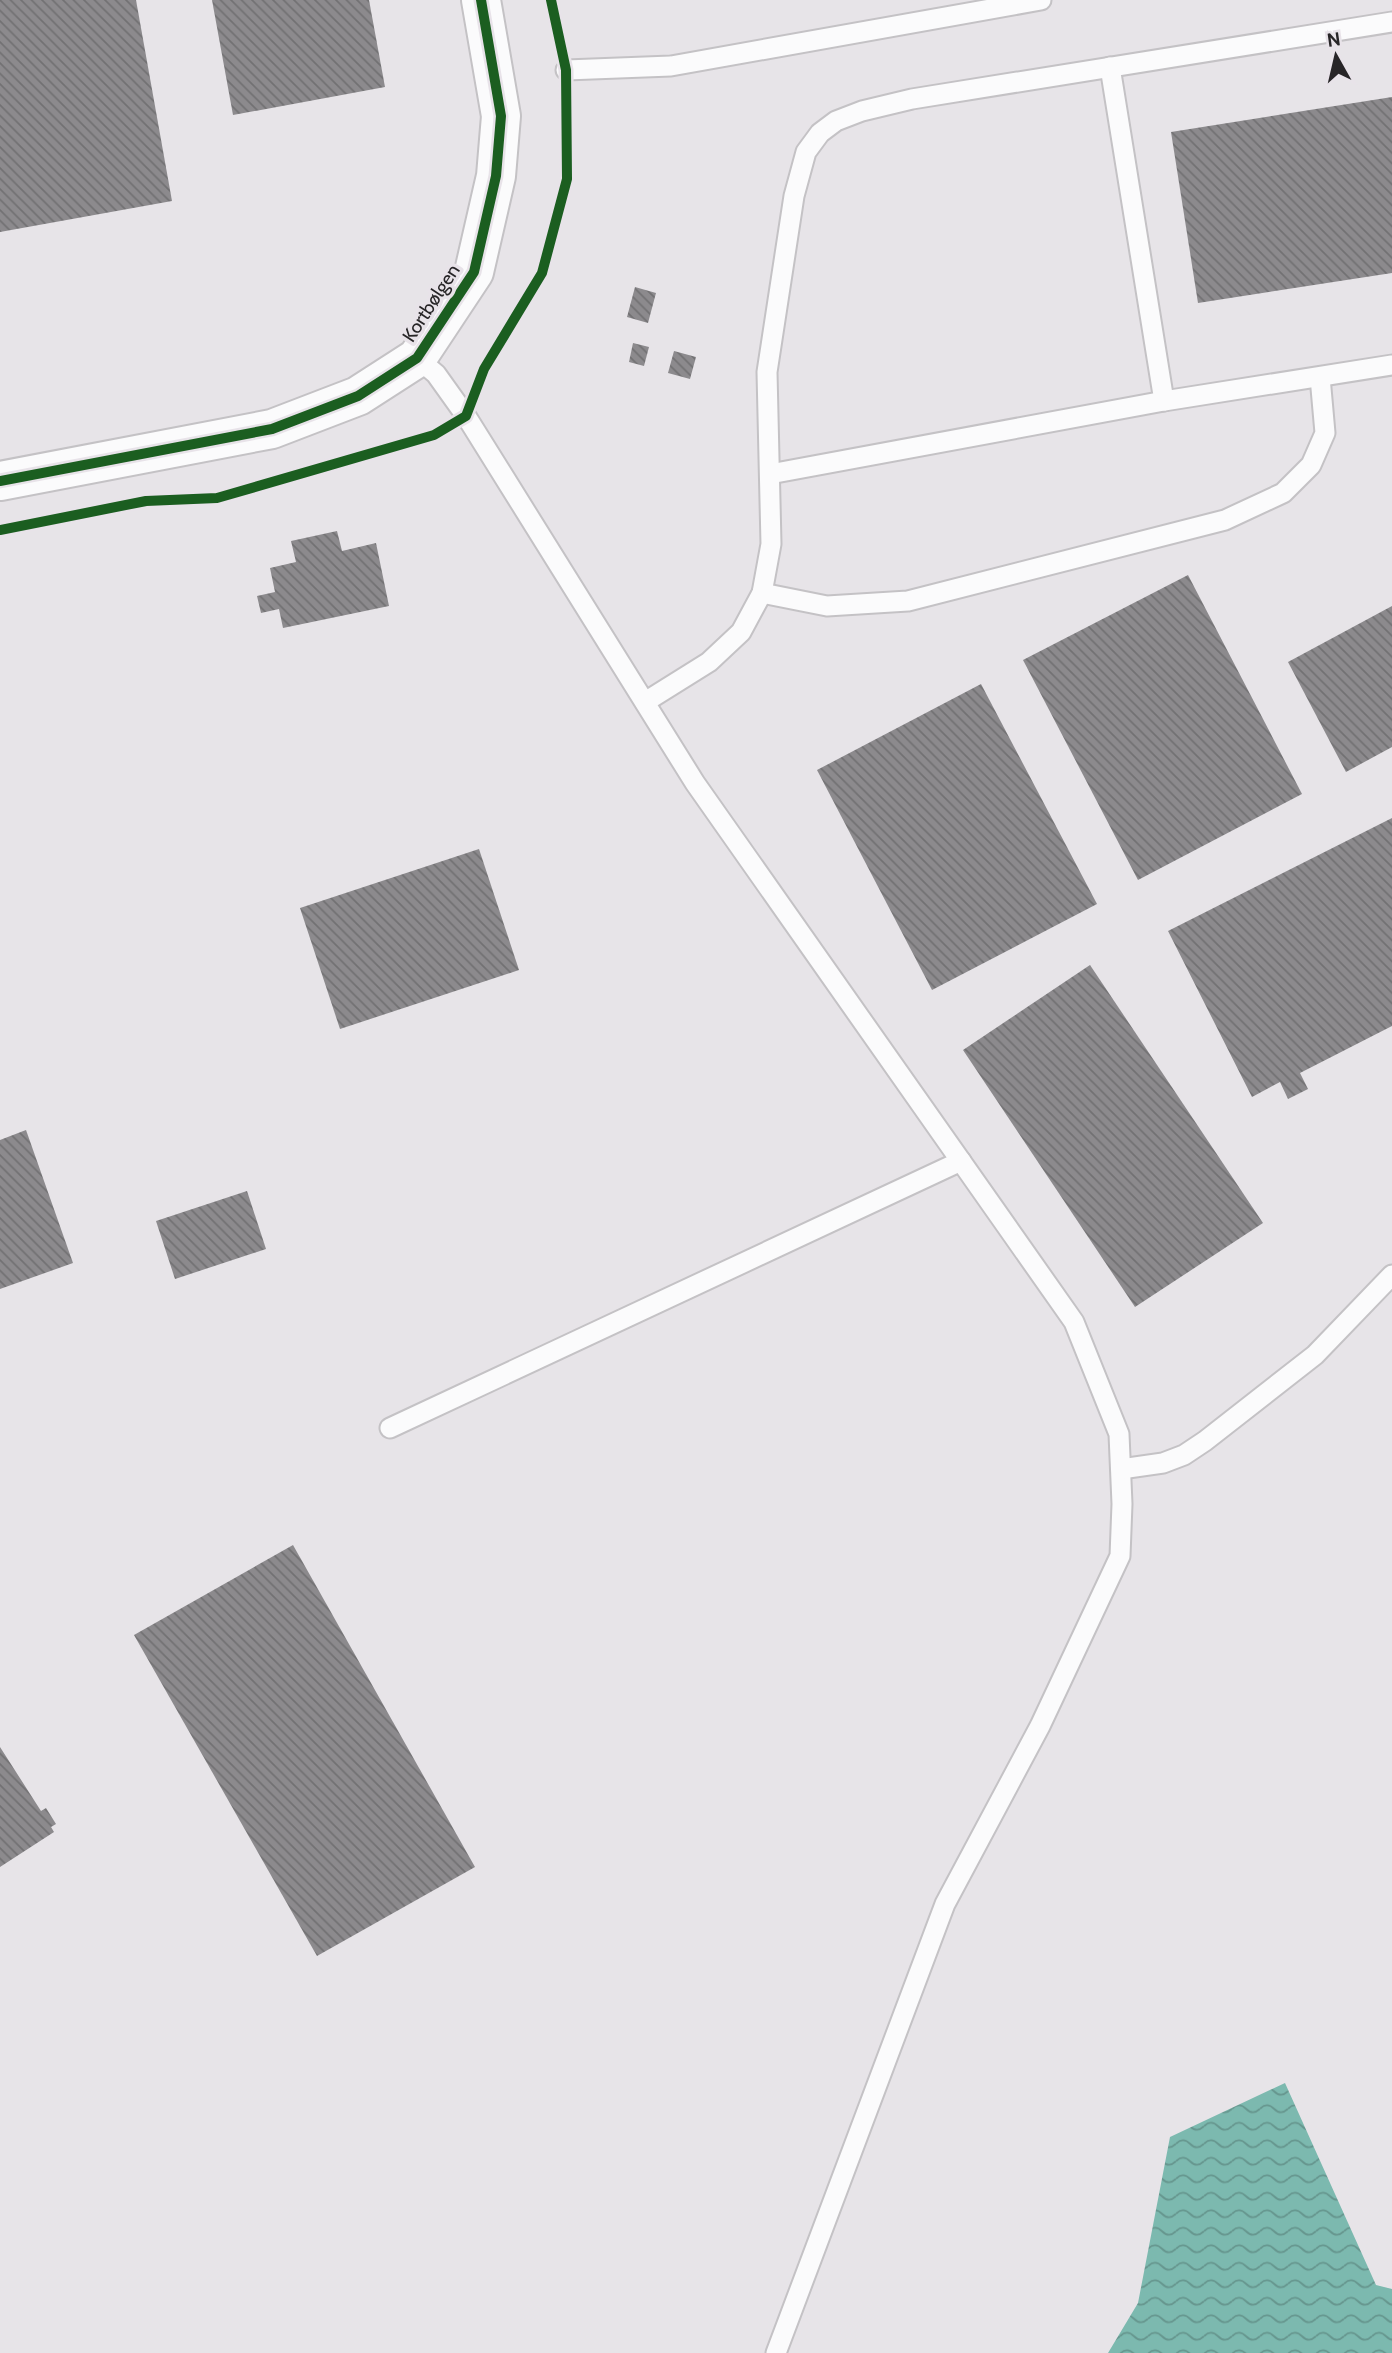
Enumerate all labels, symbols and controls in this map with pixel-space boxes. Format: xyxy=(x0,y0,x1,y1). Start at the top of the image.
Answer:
north arrow xyxy=(1301,21,1371,91)
text: N xyxy=(1325,27,1342,52)
street label: Kortbølgen xyxy=(397,260,465,346)

